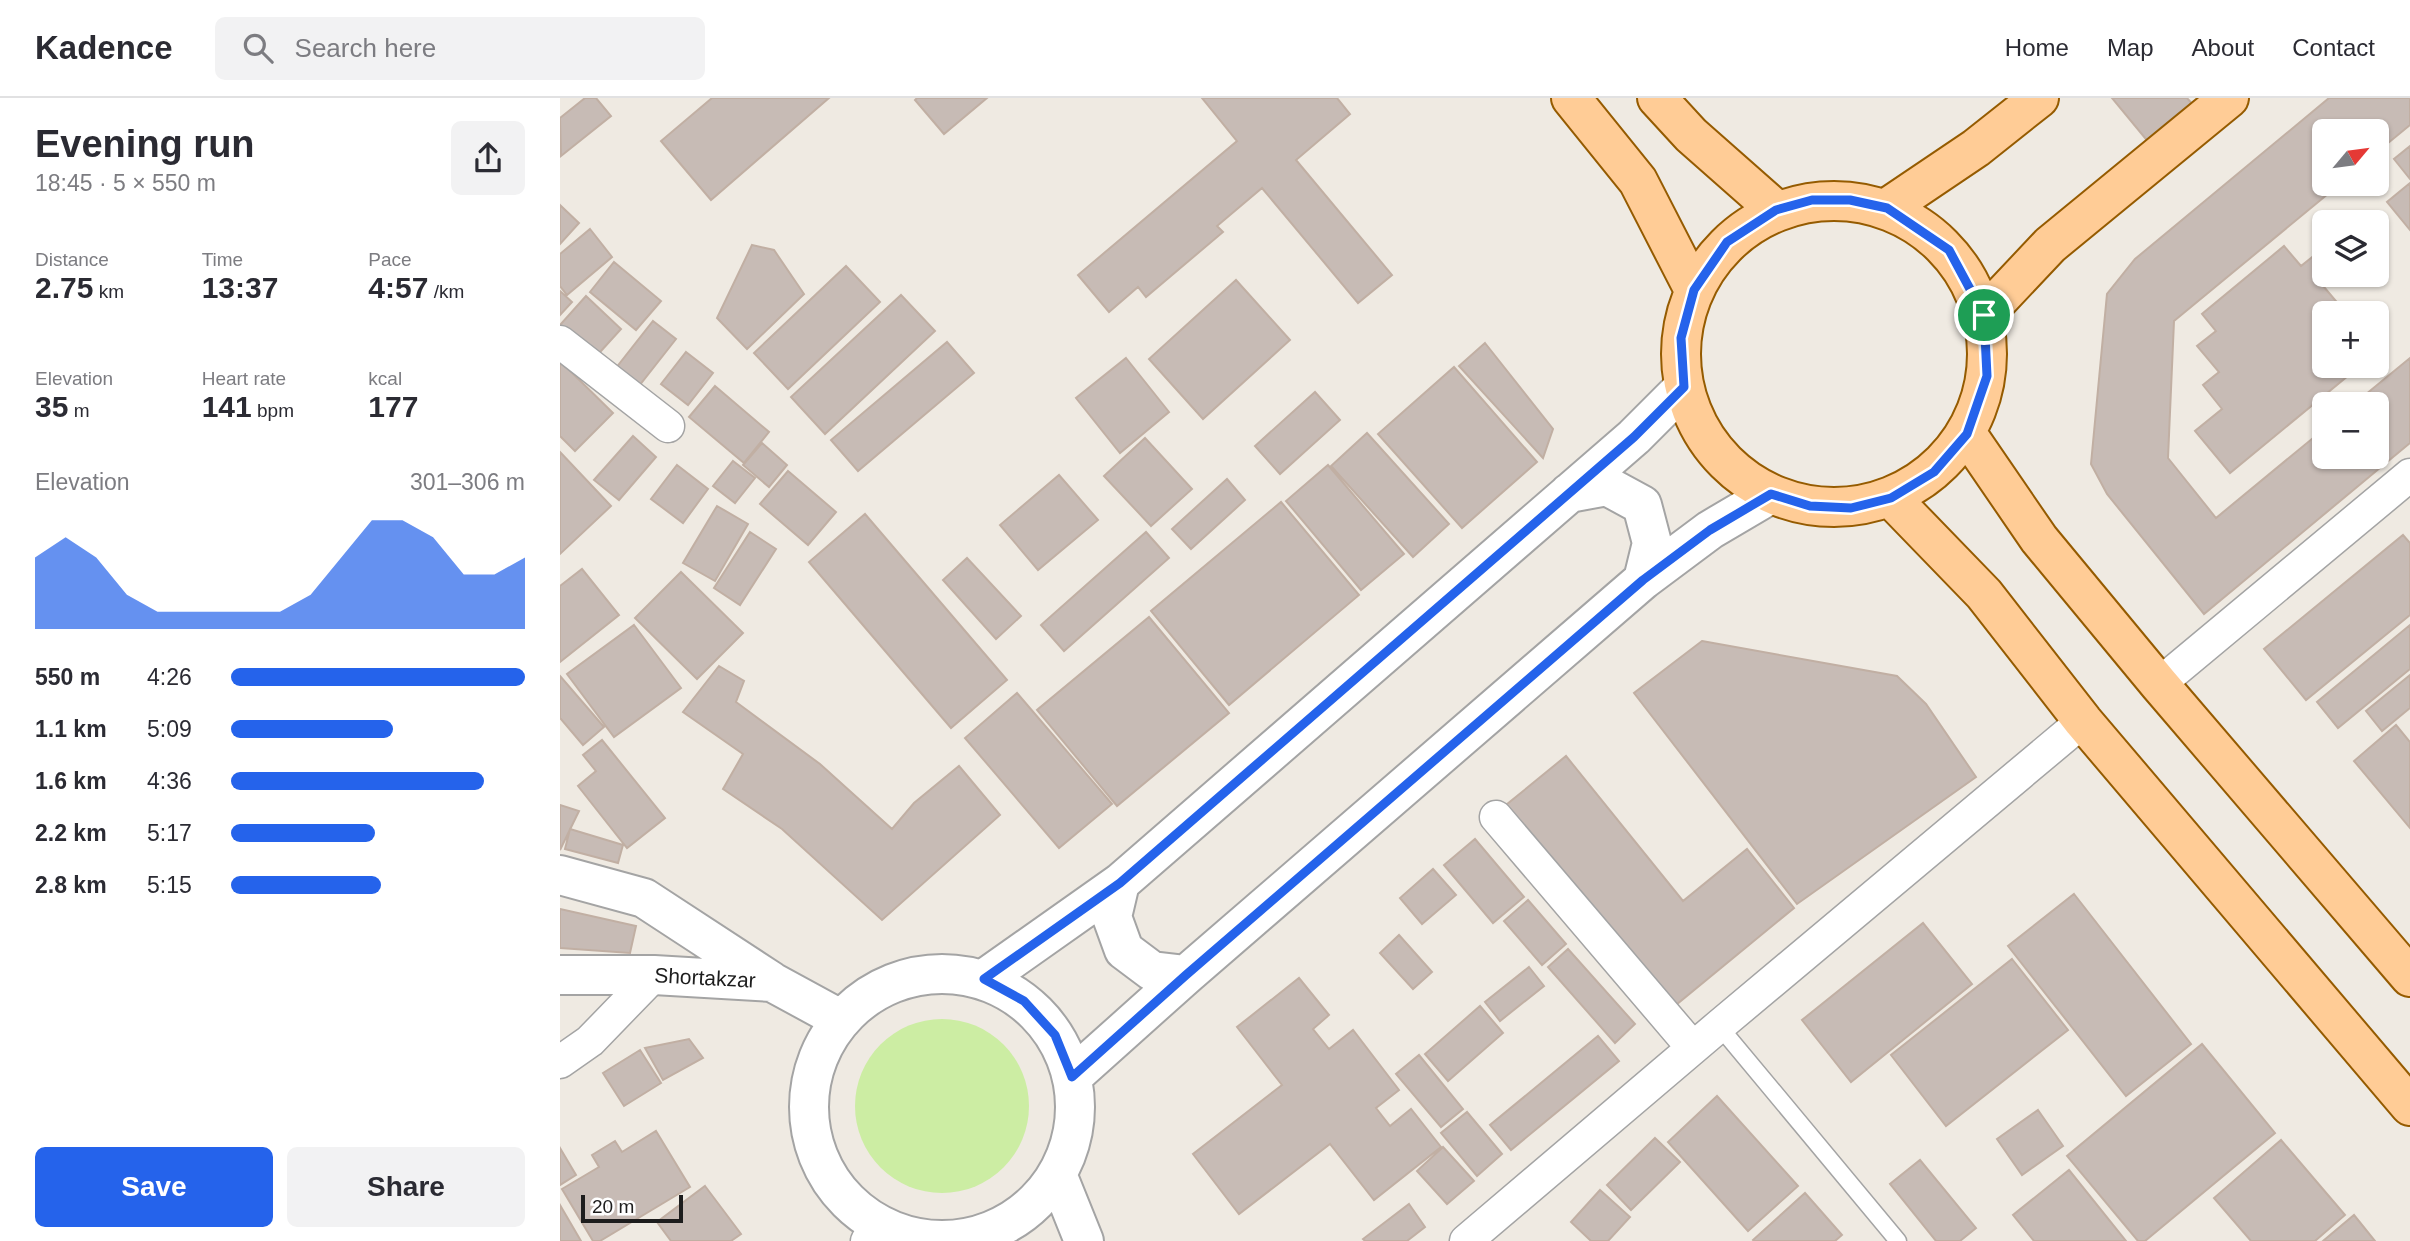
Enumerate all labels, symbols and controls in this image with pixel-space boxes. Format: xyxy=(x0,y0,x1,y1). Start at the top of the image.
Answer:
search box xyxy=(215,17,705,80)
text: Kadence xyxy=(35,29,173,66)
icon: search xyxy=(239,29,277,67)
text: Search here xyxy=(295,33,436,63)
text: Home xyxy=(2005,34,2069,61)
text: Map xyxy=(2107,34,2154,61)
text: About xyxy=(2192,34,2254,61)
text: Contact xyxy=(2292,34,2375,61)
north arrow xyxy=(2312,119,2389,196)
map controls xyxy=(2312,119,2389,469)
button: share xyxy=(451,121,525,195)
text: Evening run xyxy=(35,123,255,165)
text: 18:45 · 5 × 550 m xyxy=(35,170,216,196)
button: layers xyxy=(2312,210,2389,287)
text: Distance xyxy=(35,249,109,270)
text: Time xyxy=(202,249,243,270)
text: Pace xyxy=(368,249,412,270)
text: 2.75 xyxy=(35,271,93,304)
text: 13:37 xyxy=(202,271,278,304)
text: 4:57 xyxy=(368,271,428,304)
text: km xyxy=(93,281,124,302)
text: /km xyxy=(428,281,464,302)
pin xyxy=(1954,285,2014,345)
icon: arrive xyxy=(1965,296,2003,334)
button: + xyxy=(2312,301,2389,378)
text: Elevation xyxy=(35,368,113,389)
text: Heart rate xyxy=(202,368,286,389)
text: kcal xyxy=(368,368,402,389)
text: 35 xyxy=(35,390,68,423)
text: 141 xyxy=(202,390,252,423)
text: 177 xyxy=(368,390,418,423)
button: − xyxy=(2312,392,2389,469)
text: m xyxy=(68,400,89,421)
text: bpm xyxy=(252,400,294,421)
text: Elevation xyxy=(35,469,130,495)
text: 301–306 m xyxy=(410,469,525,495)
text: 550 m xyxy=(35,664,100,690)
text: 4:26 xyxy=(147,664,192,690)
text: 1.1 km xyxy=(35,716,107,742)
text: 5:09 xyxy=(147,716,192,742)
text: 1.6 km xyxy=(35,768,107,794)
text: 4:36 xyxy=(147,768,192,794)
text: 2.2 km xyxy=(35,820,107,846)
text: 5:17 xyxy=(147,820,192,846)
text: 2.8 km xyxy=(35,872,107,898)
text: 5:15 xyxy=(147,872,192,898)
street label: Shortakzar xyxy=(654,963,756,992)
button: Save xyxy=(35,1147,273,1227)
button: Share xyxy=(287,1147,525,1227)
scale bar xyxy=(581,1192,682,1224)
text: 20 m xyxy=(592,1196,634,1217)

